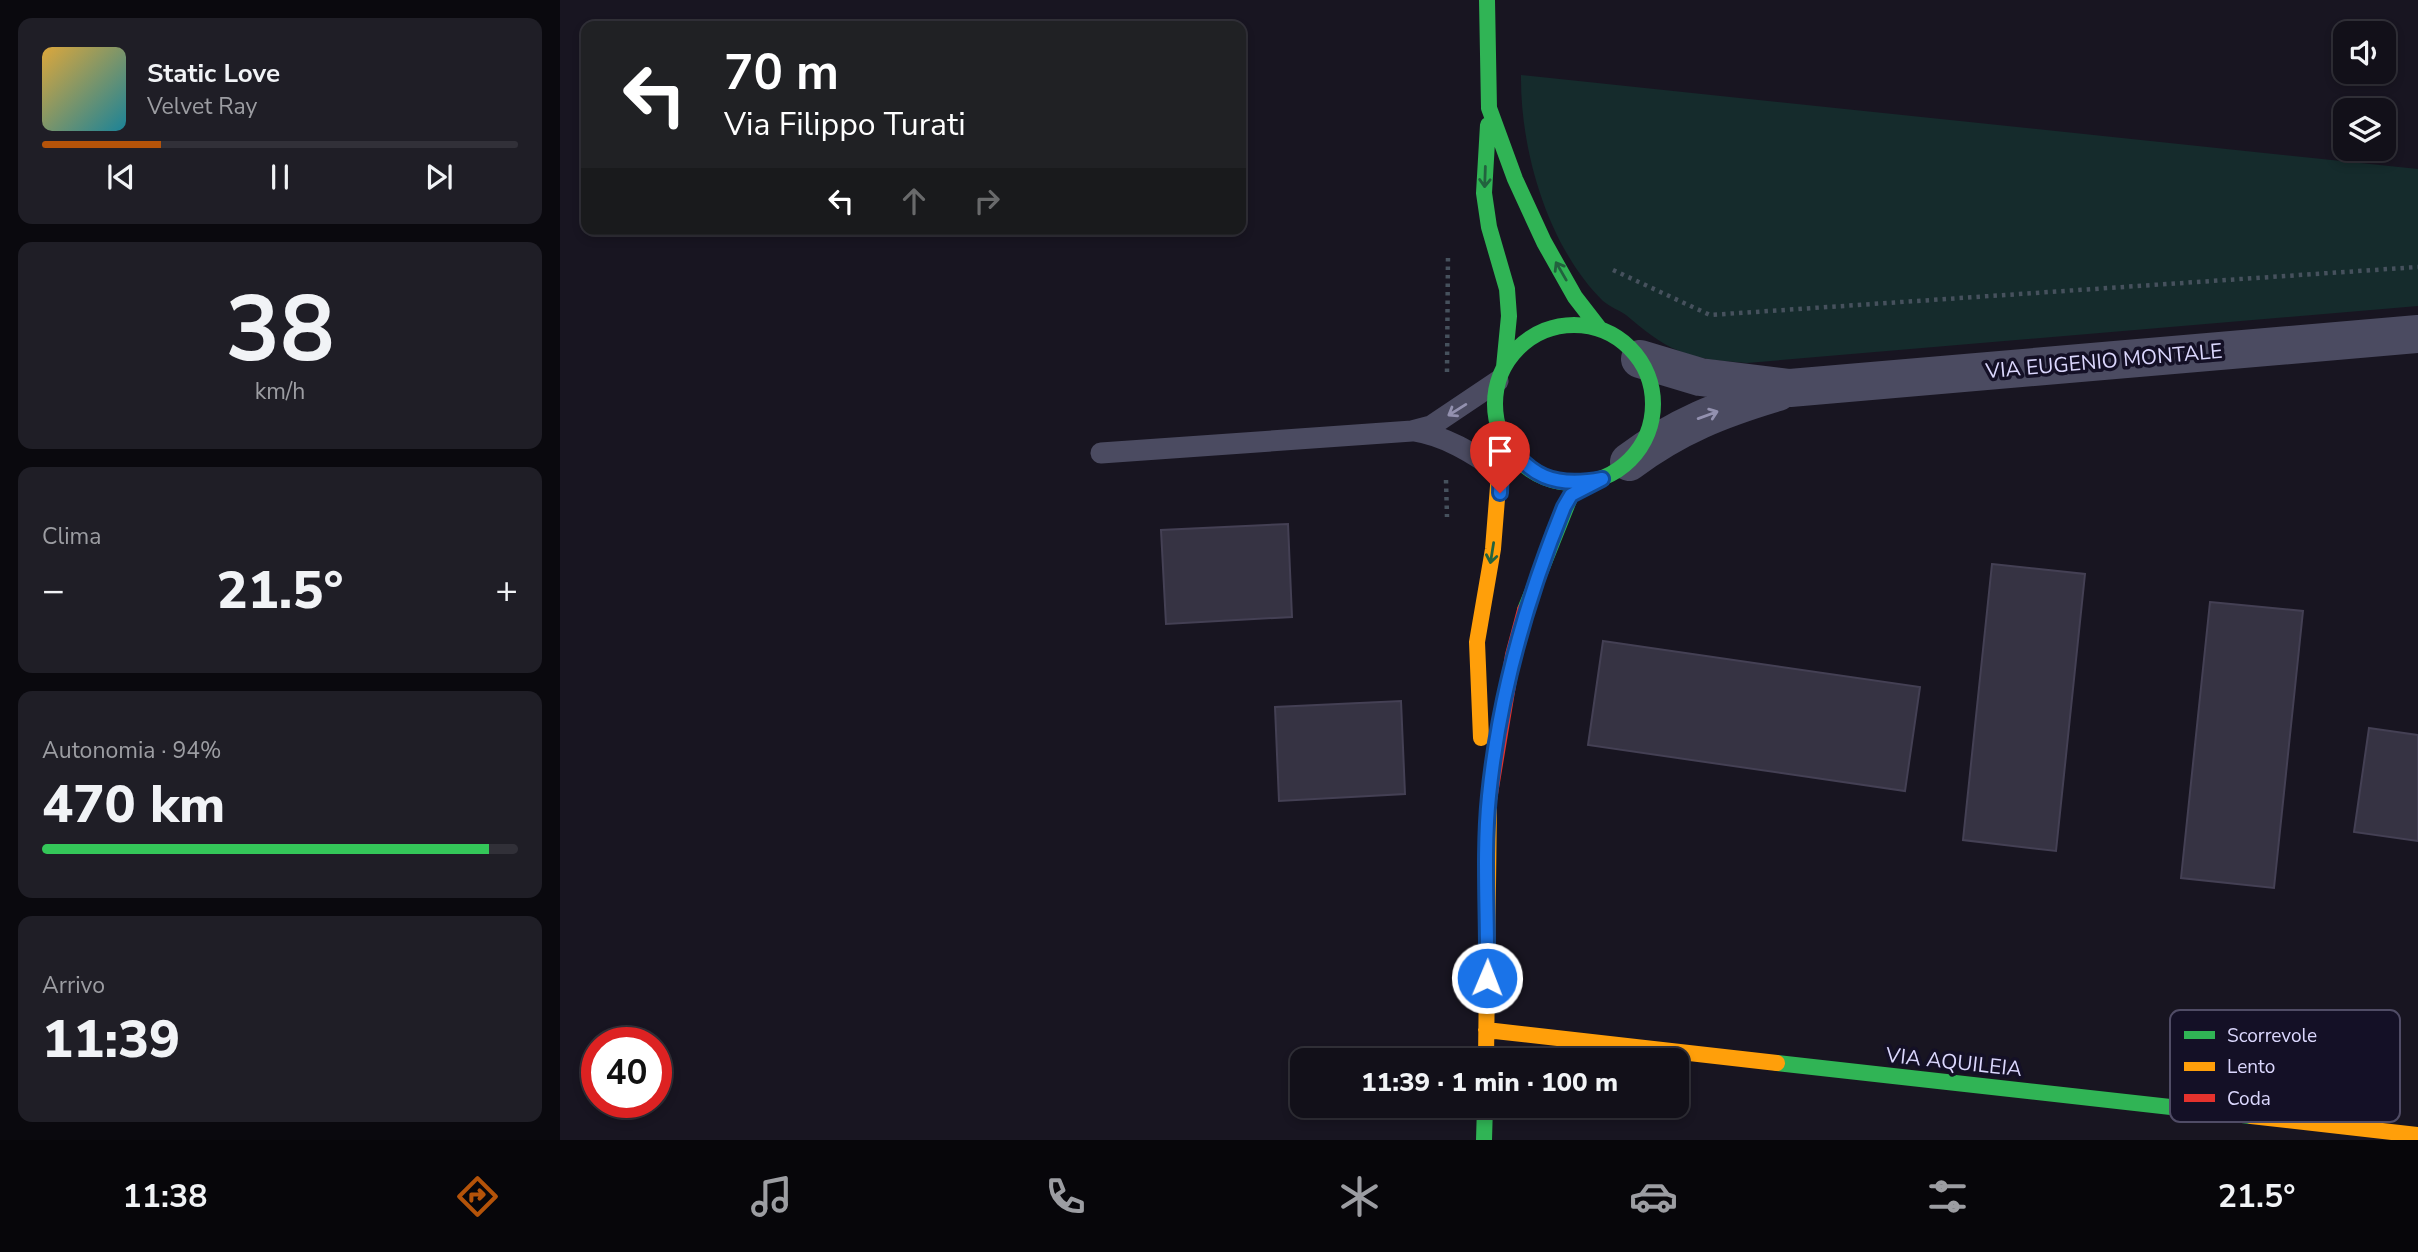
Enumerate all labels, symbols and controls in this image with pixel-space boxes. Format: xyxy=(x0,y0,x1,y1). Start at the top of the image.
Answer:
map controls xyxy=(2333,21,2396,161)
button: sound xyxy=(2333,21,2396,84)
text: 70 m xyxy=(724,39,839,106)
icon: left xyxy=(609,49,700,140)
text: Static Love xyxy=(147,56,280,91)
text: Velvet Ray xyxy=(147,91,257,122)
button: layers xyxy=(2333,98,2396,161)
text: Via Filippo Turati xyxy=(724,103,966,146)
icon: previous xyxy=(102,158,140,196)
icon: pause xyxy=(261,158,299,196)
icon: next xyxy=(420,158,458,196)
one-way arrow xyxy=(1478,165,1491,188)
icon: left xyxy=(822,182,860,220)
icon: ahead xyxy=(895,182,933,220)
icon: right xyxy=(968,182,1006,220)
one-way arrow xyxy=(1554,262,1568,282)
text: 38 xyxy=(225,268,335,392)
street label: VIA EUGENIO MONTALE xyxy=(1983,337,2224,385)
text: km/h xyxy=(255,376,305,407)
one-way arrow xyxy=(1448,402,1467,417)
one-way arrow xyxy=(1697,408,1719,420)
pin xyxy=(1470,421,1530,493)
icon: arrive xyxy=(1481,432,1519,470)
text: Clima xyxy=(42,521,102,552)
one-way arrow xyxy=(1486,541,1499,564)
text: 21.5° xyxy=(216,555,344,626)
text: − xyxy=(42,565,65,616)
text: + xyxy=(495,565,518,616)
text: Autonomia · 94% xyxy=(42,735,222,766)
text: 470 km xyxy=(42,769,225,840)
position arrow xyxy=(1450,941,1524,1015)
text: Arrivo xyxy=(42,970,105,1001)
text: 11:39 xyxy=(42,1004,180,1075)
legend xyxy=(2170,1010,2400,1122)
text: Scorrevole xyxy=(2227,1023,2317,1049)
speed limit sign: 40 xyxy=(581,1027,672,1118)
street label: VIA AQUILEIA xyxy=(1884,1041,2023,1083)
text: Lento xyxy=(2227,1054,2275,1080)
text: 11:39 · 1 min · 100 m xyxy=(1361,1065,1618,1100)
text: Coda xyxy=(2227,1086,2271,1112)
icon: directions xyxy=(453,1172,502,1221)
icon: music xyxy=(747,1172,796,1221)
icon: phone xyxy=(1041,1172,1090,1221)
icon: climate xyxy=(1335,1172,1384,1221)
icon: car xyxy=(1629,1172,1678,1221)
icon: filters xyxy=(1923,1172,1972,1221)
text: 11:38 xyxy=(123,1175,207,1218)
text: 21.5° xyxy=(2218,1175,2295,1218)

